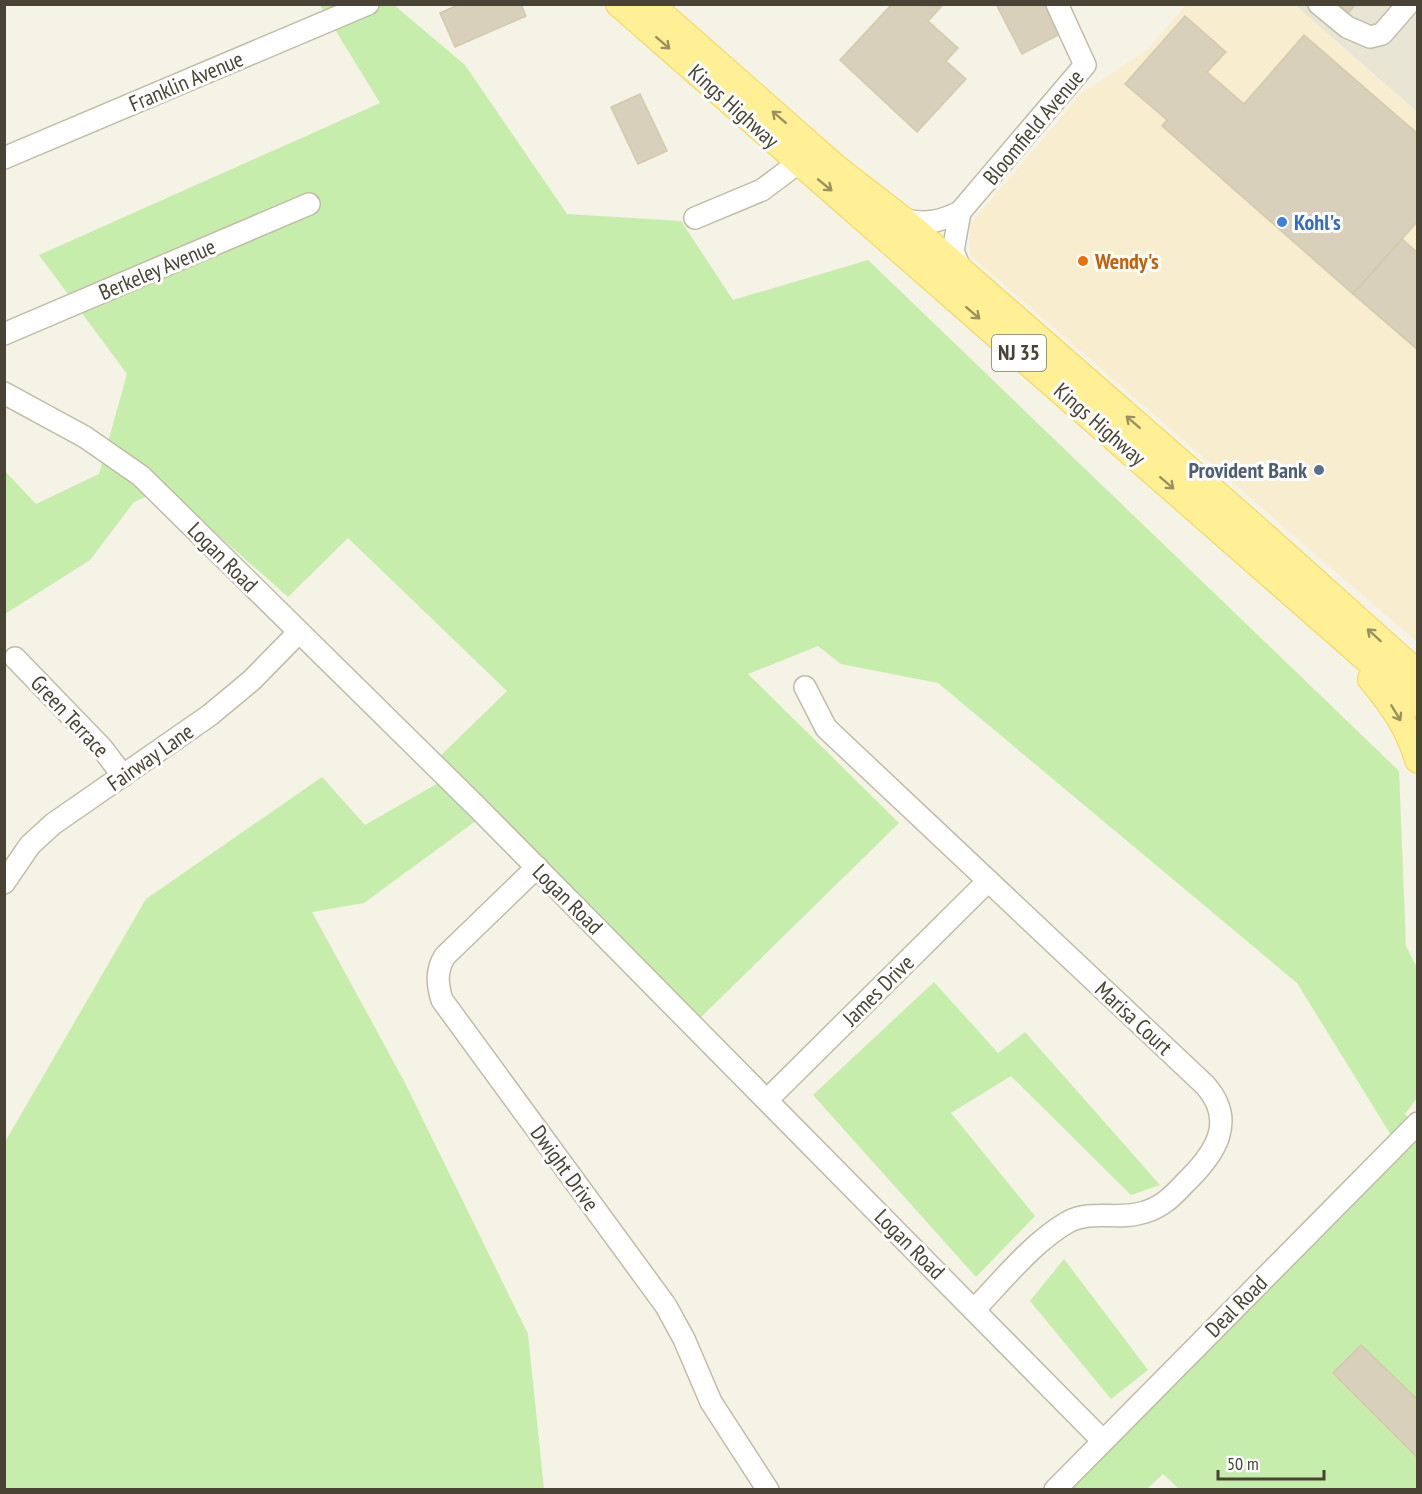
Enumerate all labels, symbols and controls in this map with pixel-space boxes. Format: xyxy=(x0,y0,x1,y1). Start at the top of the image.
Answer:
one-way arrow xyxy=(655,36,670,50)
street label: Franklin Avenue xyxy=(125,44,247,118)
street label: Kings Highway xyxy=(683,58,786,155)
street label: Bloomfield Avenue xyxy=(977,64,1089,190)
one-way arrow xyxy=(771,110,786,124)
one-way arrow xyxy=(817,179,833,192)
place label: Kohl's xyxy=(1294,208,1341,236)
marker: Kohl's xyxy=(1275,215,1289,229)
street label: Berkeley Avenue xyxy=(94,232,220,306)
place label: Wendy's xyxy=(1094,247,1159,275)
marker: Wendy's xyxy=(1076,254,1090,268)
one-way arrow xyxy=(965,306,980,320)
road number: NJ 35 xyxy=(992,335,1046,371)
street label: Kings Highway xyxy=(1048,376,1152,472)
one-way arrow xyxy=(1126,415,1141,429)
place label: Provident Bank xyxy=(1188,456,1308,484)
marker: Provident Bank xyxy=(1312,463,1326,477)
one-way arrow xyxy=(1159,476,1174,490)
street label: Logan Road xyxy=(182,516,264,598)
one-way arrow xyxy=(1367,628,1382,642)
street label: Green Terrace xyxy=(25,669,115,763)
one-way arrow xyxy=(1391,704,1403,721)
street label: Fairway Lane xyxy=(101,717,199,797)
street label: Logan Road xyxy=(527,858,609,940)
street label: James Drive xyxy=(836,948,920,1032)
street label: Marisa Court xyxy=(1089,975,1179,1061)
street label: Dwight Drive xyxy=(525,1120,605,1216)
street label: Logan Road xyxy=(869,1203,951,1285)
street label: Deal Road xyxy=(1199,1269,1273,1343)
scale bar xyxy=(1218,1443,1324,1481)
text: 50 m xyxy=(1227,1452,1259,1475)

